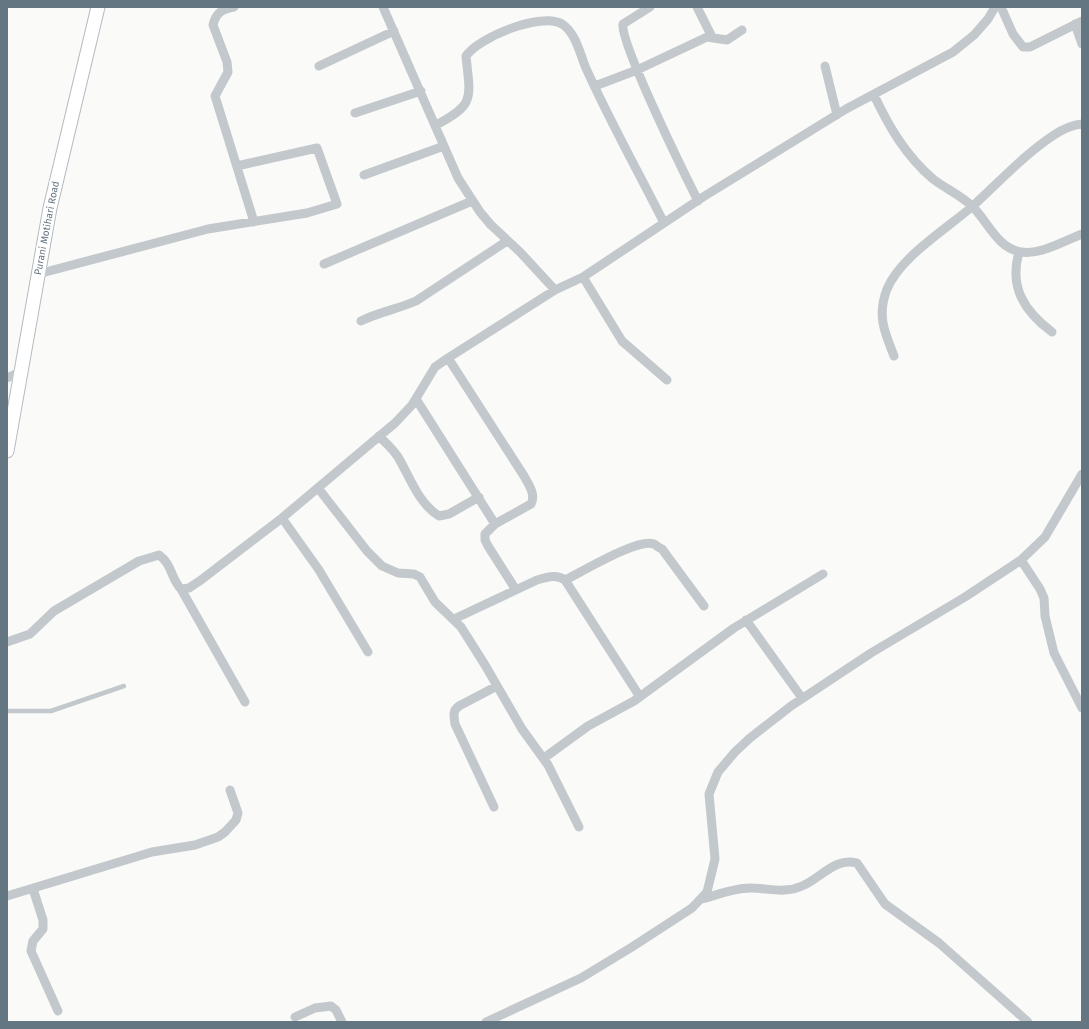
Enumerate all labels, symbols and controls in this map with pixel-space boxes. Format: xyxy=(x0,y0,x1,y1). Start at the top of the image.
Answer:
street label: Purani Motihari Road xyxy=(32,180,62,276)

